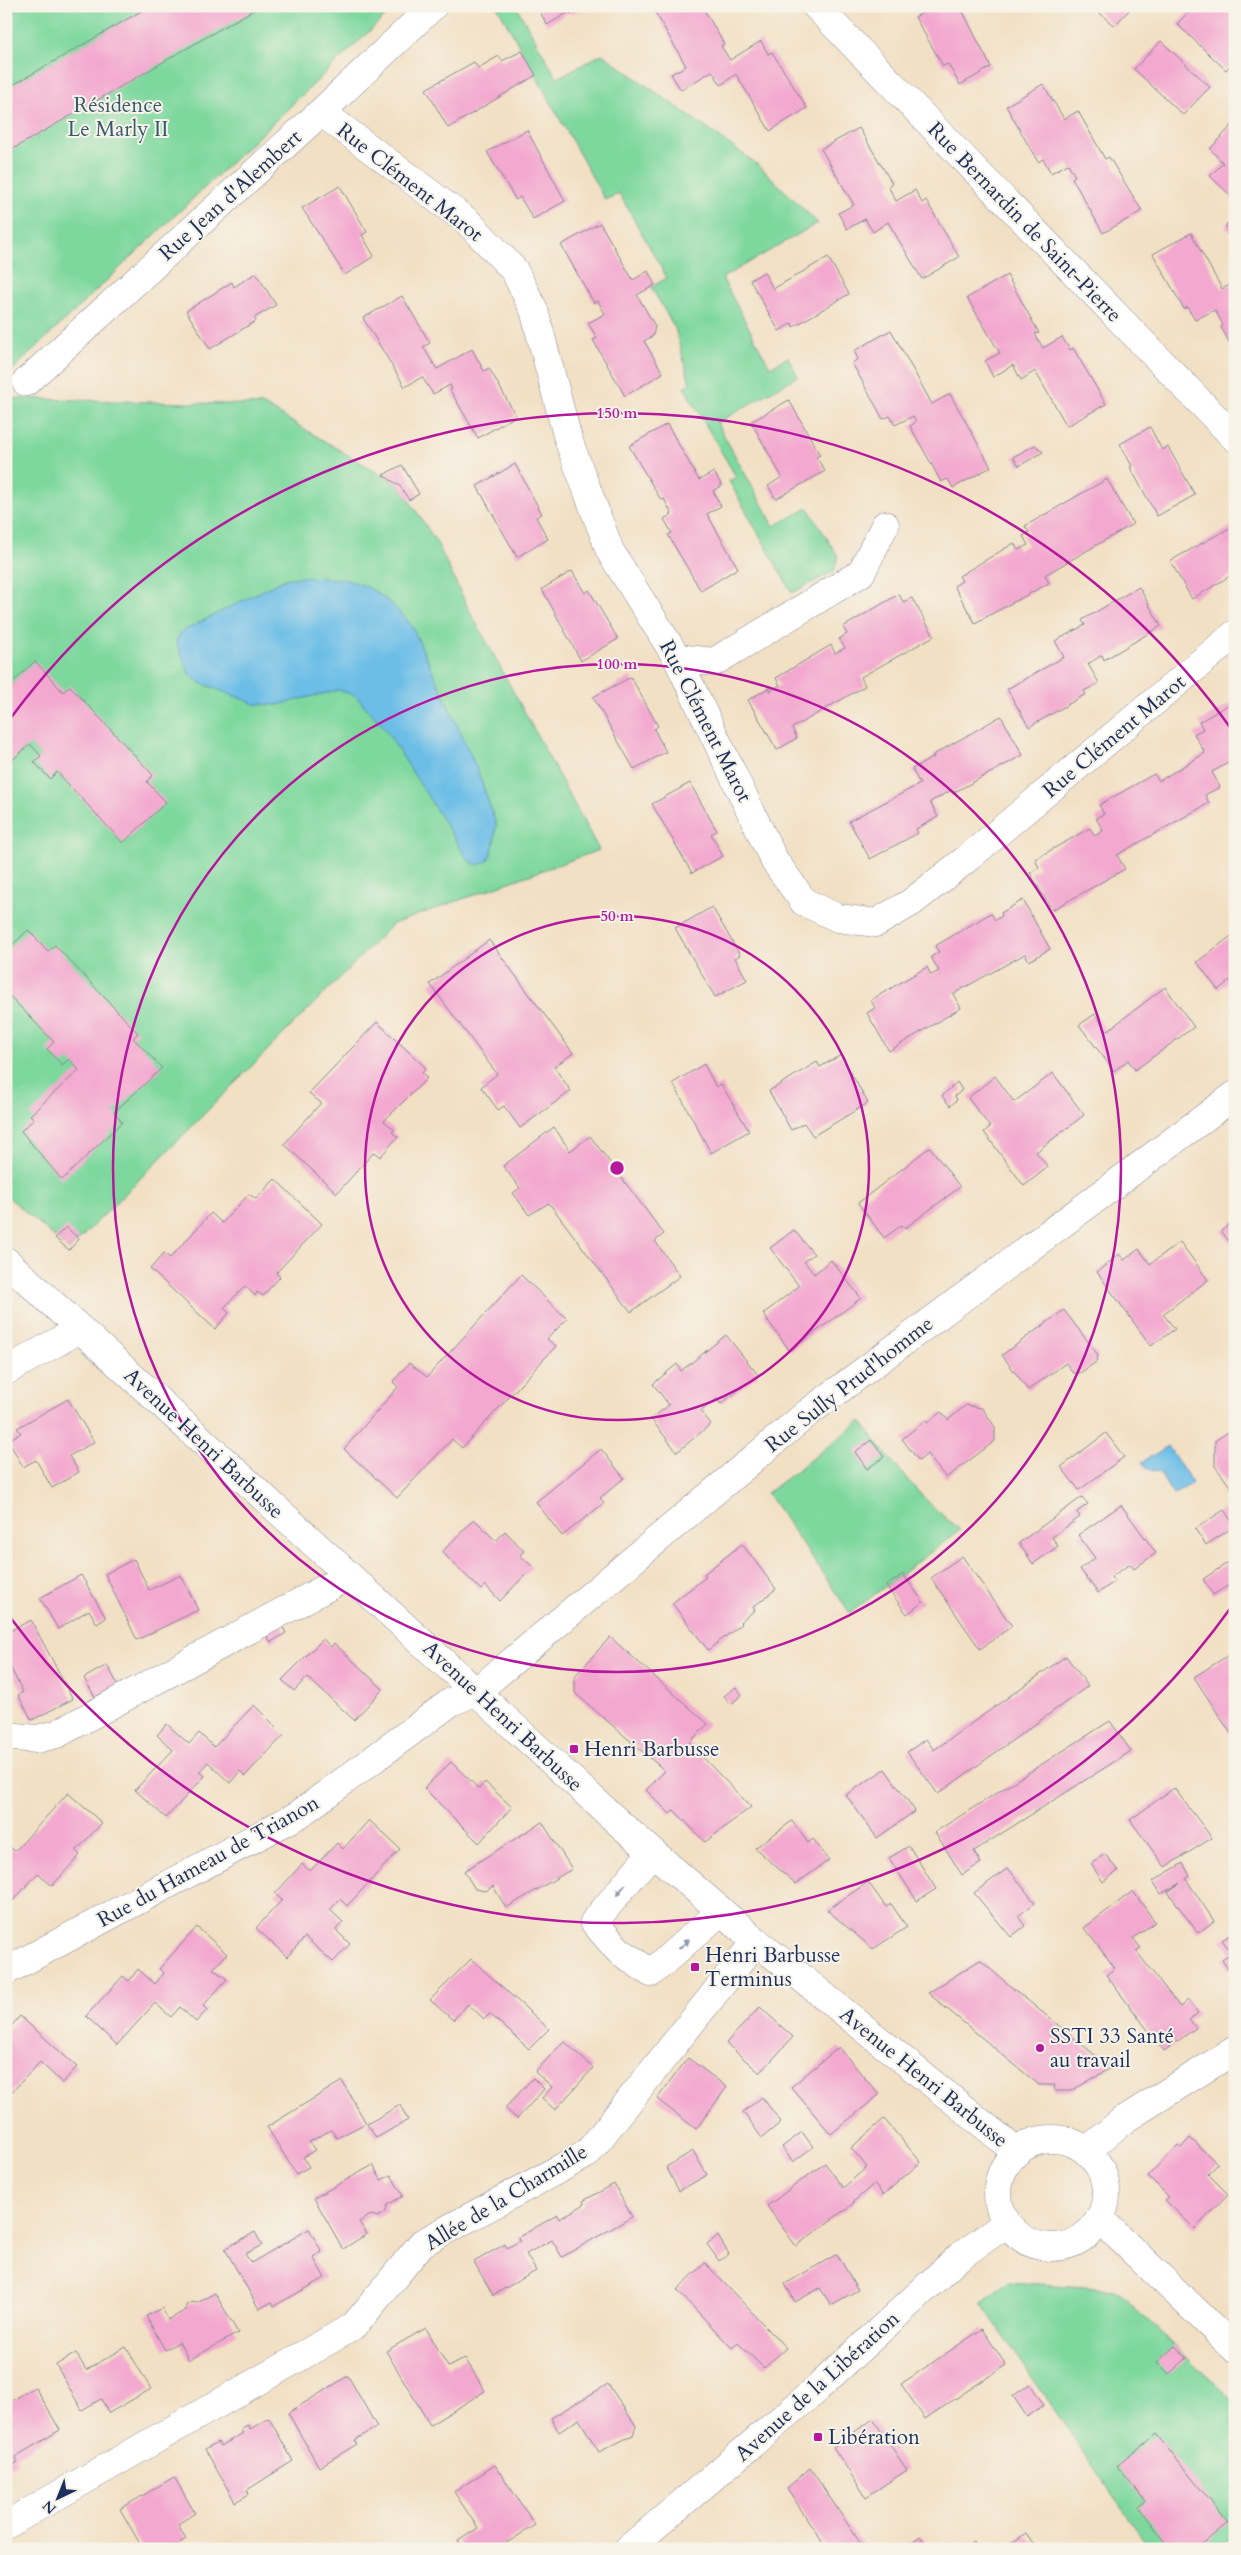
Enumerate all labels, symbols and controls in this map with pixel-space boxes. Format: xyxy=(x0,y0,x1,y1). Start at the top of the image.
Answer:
park label: Résidence Le Marly II xyxy=(68,91,168,144)
street label: Rue Clément Marot xyxy=(331,116,489,249)
street label: Rue Bernardin de Saint-Pierre xyxy=(921,116,1128,329)
street label: Rue Jean d'Alembert xyxy=(153,123,308,267)
text: 150 m xyxy=(597,403,638,423)
street label: Rue Clément Marot xyxy=(652,635,759,808)
text: 100 m xyxy=(597,654,638,674)
street label: Rue Clément Marot xyxy=(1037,668,1192,805)
text: 50 m xyxy=(600,906,634,926)
centre of rings xyxy=(608,1159,626,1177)
street label: Rue Sully Prud'homme xyxy=(759,1309,939,1459)
street label: Avenue Henri Barbusse xyxy=(117,1361,290,1525)
street label: Avenue Henri Barbusse xyxy=(416,1634,589,1798)
place label: Henri Barbusse xyxy=(584,1735,720,1764)
marker: Henri Barbusse xyxy=(568,1743,580,1755)
street label: Rue du Hameau de Trianon xyxy=(92,1788,324,1935)
one-way arrow xyxy=(615,1883,626,1896)
one-way arrow xyxy=(677,1938,690,1949)
place label: Henri Barbusse Terminus xyxy=(705,1941,841,1994)
marker: Henri Barbusse Terminus xyxy=(689,1961,701,1973)
street label: Avenue Henri Barbusse xyxy=(833,2000,1014,2155)
place label: SSTI 33 Santé au travail xyxy=(1050,2022,1174,2075)
marker: SSTI 33 Santé au travail xyxy=(1034,2042,1046,2054)
street label: Allée de la Charmille xyxy=(420,2137,593,2257)
street label: Avenue de la Libération xyxy=(730,2306,904,2466)
place label: Libération xyxy=(828,2424,920,2450)
marker: Libération xyxy=(812,2431,824,2443)
north arrow xyxy=(32,2472,82,2522)
text: N xyxy=(39,2496,60,2518)

